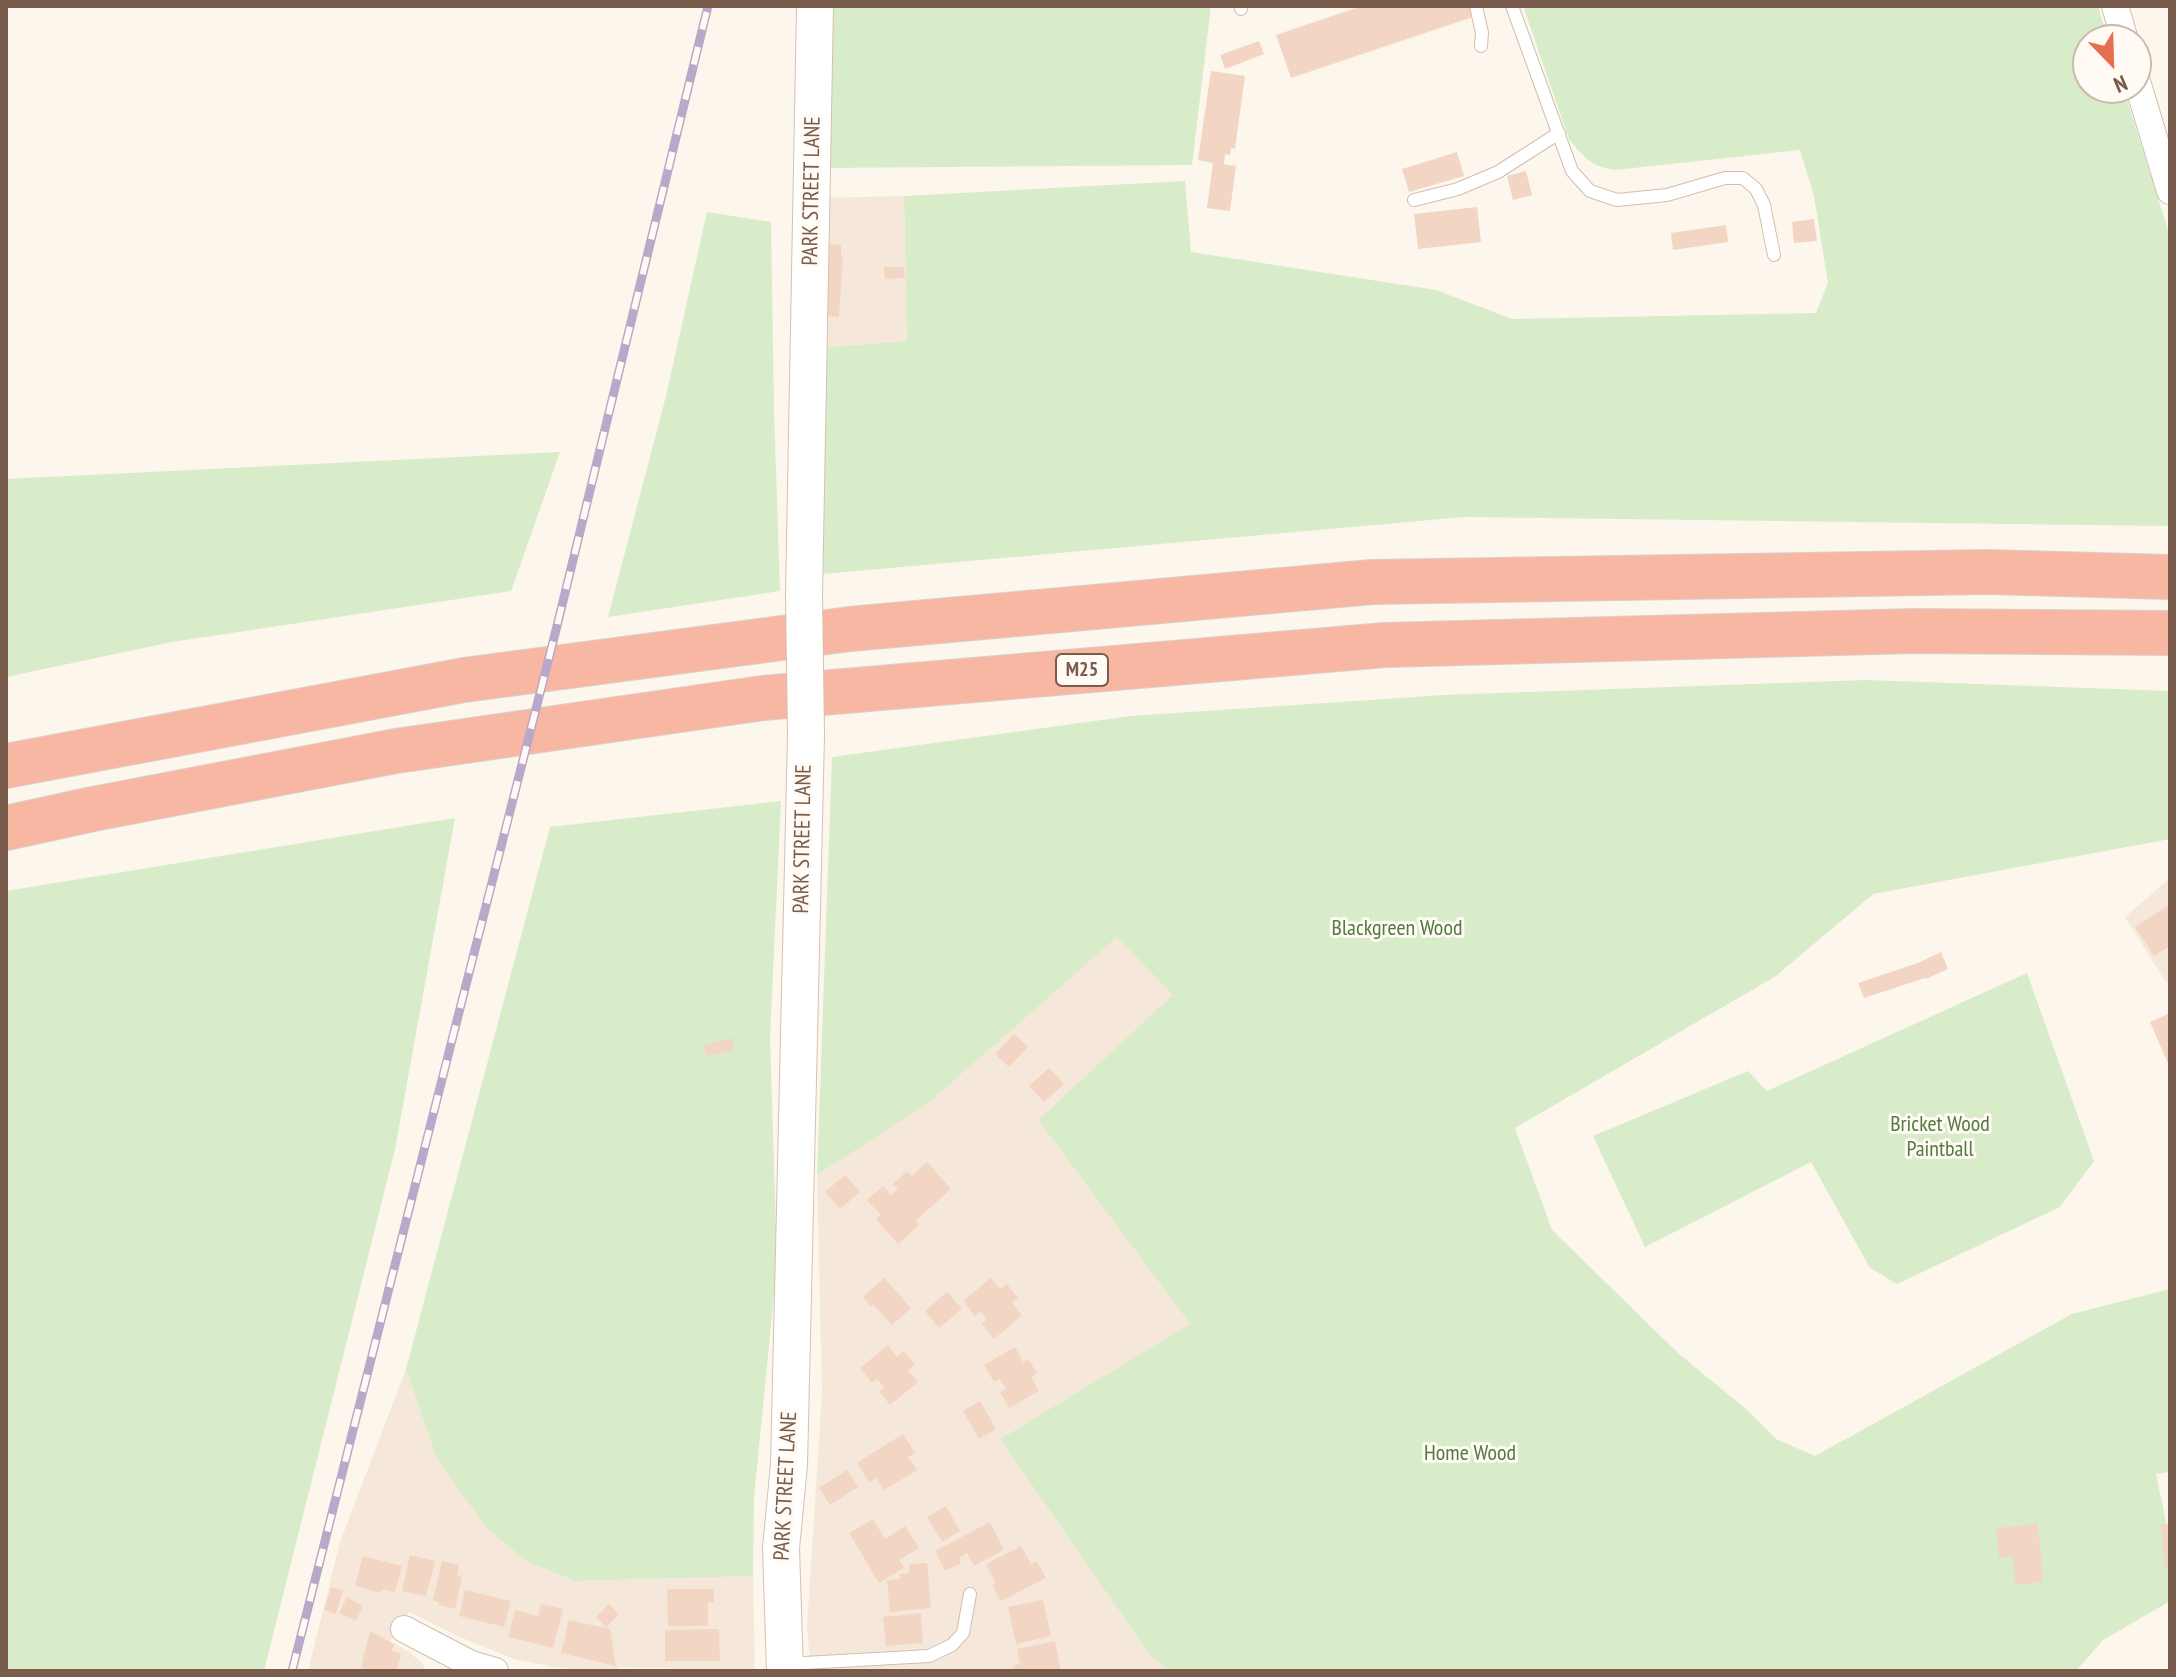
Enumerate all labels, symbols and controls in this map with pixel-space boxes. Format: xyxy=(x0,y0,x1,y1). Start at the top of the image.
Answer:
north arrow xyxy=(2072,24,2152,104)
text: N xyxy=(2110,69,2132,99)
street label: PARK STREET LANE xyxy=(797,116,827,266)
road number: M25 xyxy=(1056,654,1108,686)
street label: PARK STREET LANE xyxy=(788,764,818,914)
park label: Blackgreen Wood xyxy=(1332,916,1462,942)
park label: Bricket Wood Paintball xyxy=(1890,1112,1990,1164)
street label: PARK STREET LANE xyxy=(769,1411,803,1561)
park label: Home Wood xyxy=(1424,1441,1516,1467)

